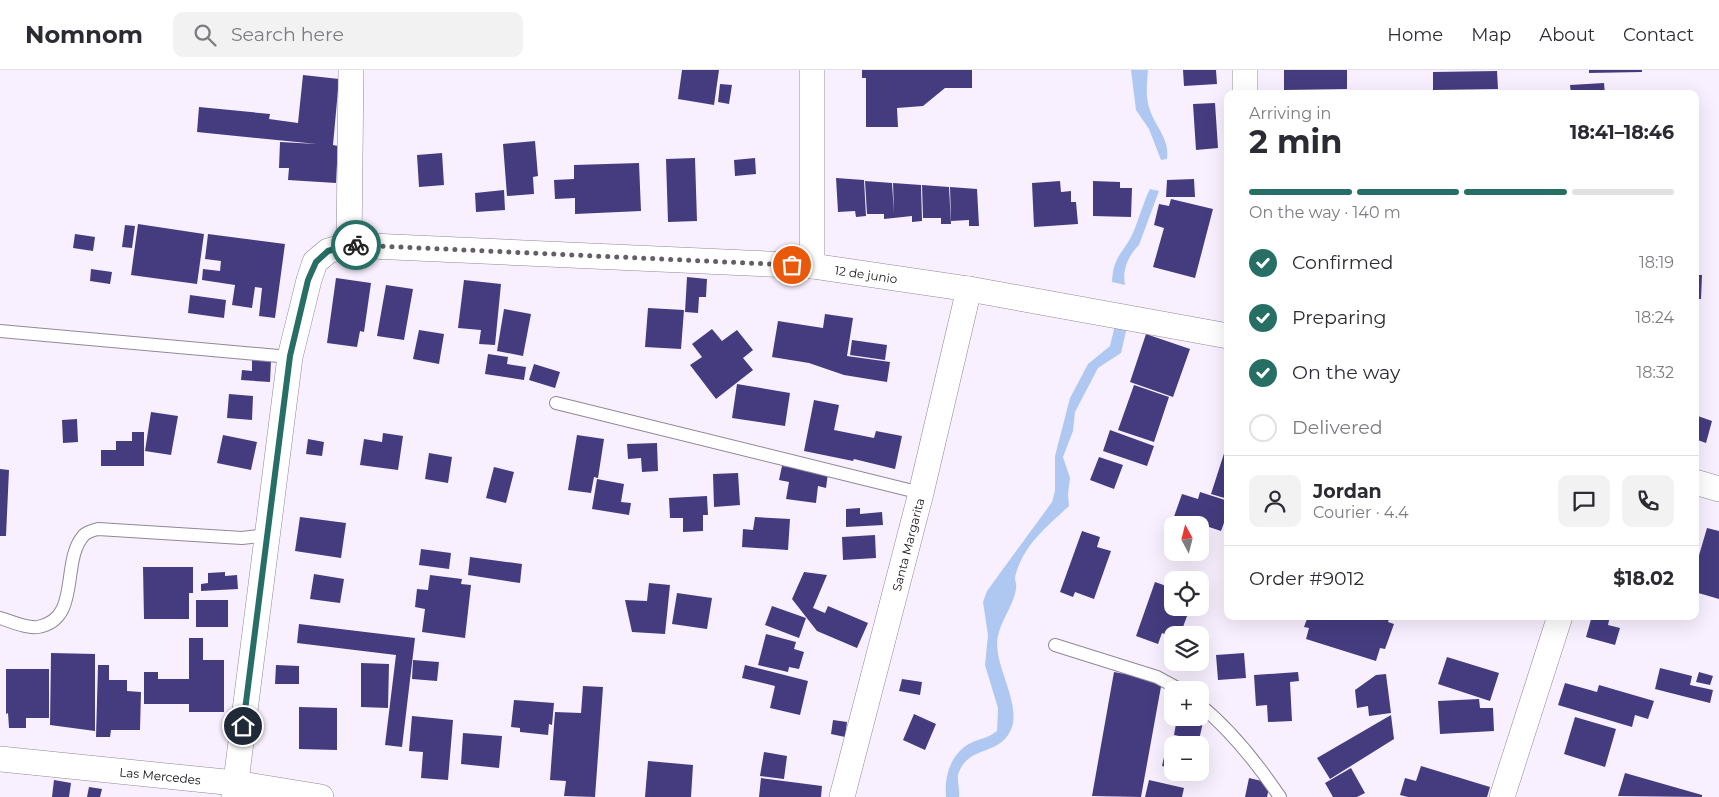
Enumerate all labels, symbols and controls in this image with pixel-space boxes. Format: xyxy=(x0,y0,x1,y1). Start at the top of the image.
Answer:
search box xyxy=(173,12,523,57)
text: Nomnom xyxy=(25,20,143,49)
icon: search xyxy=(191,21,219,49)
text: Search here xyxy=(231,23,344,46)
text: Home xyxy=(1387,24,1443,46)
text: Map xyxy=(1471,24,1511,46)
text: About xyxy=(1539,24,1595,46)
text: Contact xyxy=(1623,24,1694,46)
text: Arriving in xyxy=(1249,104,1331,123)
text: 18:41–18:46 xyxy=(1570,121,1674,144)
text: 2 min xyxy=(1249,122,1342,161)
text: On the way · 140 m xyxy=(1249,203,1401,222)
courier xyxy=(331,220,381,270)
icon: bike xyxy=(342,231,370,259)
pin xyxy=(771,244,813,286)
icon: check xyxy=(1249,249,1277,277)
icon: bag xyxy=(778,251,806,279)
text: Confirmed xyxy=(1292,251,1393,274)
text: 18:19 xyxy=(1639,253,1674,272)
street label: 12 de junio xyxy=(834,262,899,286)
icon: check xyxy=(1249,304,1277,332)
text: Preparing xyxy=(1292,306,1387,329)
text: 18:24 xyxy=(1635,308,1674,327)
icon: check xyxy=(1249,359,1277,387)
text: On the way xyxy=(1292,361,1400,384)
text: 18:32 xyxy=(1637,363,1674,382)
text: Delivered xyxy=(1292,416,1383,439)
button: person xyxy=(1249,475,1301,527)
button: chat xyxy=(1558,475,1610,527)
button: phone xyxy=(1622,475,1674,527)
text: Jordan xyxy=(1313,480,1382,503)
street label: Santa Margarita xyxy=(888,496,927,593)
text: Courier · 4.4 xyxy=(1313,503,1409,522)
north arrow xyxy=(1164,516,1209,561)
map controls xyxy=(1164,516,1209,781)
text: Order #9012 xyxy=(1249,567,1364,590)
text: $18.02 xyxy=(1613,567,1674,590)
button: locate xyxy=(1164,571,1209,616)
button: layers xyxy=(1164,626,1209,671)
button: + xyxy=(1164,681,1209,726)
pin xyxy=(222,705,264,747)
icon: home xyxy=(229,712,257,740)
button: − xyxy=(1164,736,1209,781)
street label: Las Mercedes xyxy=(119,764,202,787)

